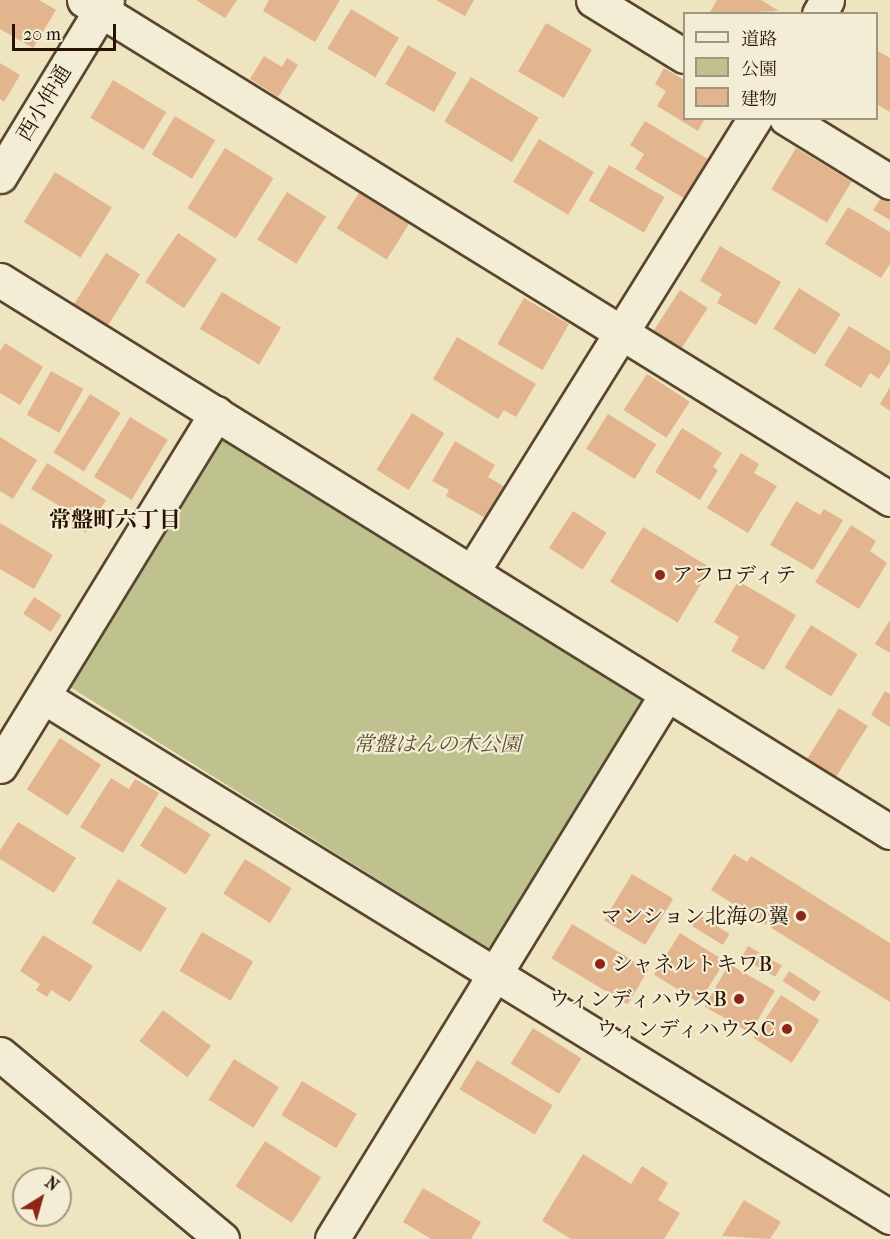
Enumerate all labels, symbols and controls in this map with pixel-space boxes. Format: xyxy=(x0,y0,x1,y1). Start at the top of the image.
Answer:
scale bar xyxy=(15,12,118,50)
legend xyxy=(683,12,878,120)
text: 20 m xyxy=(23,24,61,45)
text: 道路 xyxy=(741,29,777,50)
text: 公園 xyxy=(741,59,777,80)
street label: 西小仲通 xyxy=(12,61,76,145)
text: 建物 xyxy=(741,89,777,110)
district label: 常盤町六丁目 xyxy=(49,508,181,534)
place label: アフロディテ xyxy=(672,562,798,588)
marker: アフロディテ xyxy=(653,568,667,582)
park label: 常盤はんの木公園 xyxy=(353,731,521,757)
place label: マンション北海の翼 xyxy=(600,903,789,929)
marker: マンション北海の翼 xyxy=(794,909,808,923)
place label: シャネルトキワB xyxy=(612,951,773,977)
marker: シャネルトキワB xyxy=(593,957,607,971)
place label: ウィンディハウスB xyxy=(545,986,727,1012)
marker: ウィンディハウスB xyxy=(732,992,746,1006)
place label: ウィンディハウスC xyxy=(593,1016,775,1042)
marker: ウィンディハウスC xyxy=(780,1022,794,1036)
north arrow xyxy=(12,1167,72,1227)
text: N xyxy=(41,1173,62,1195)

